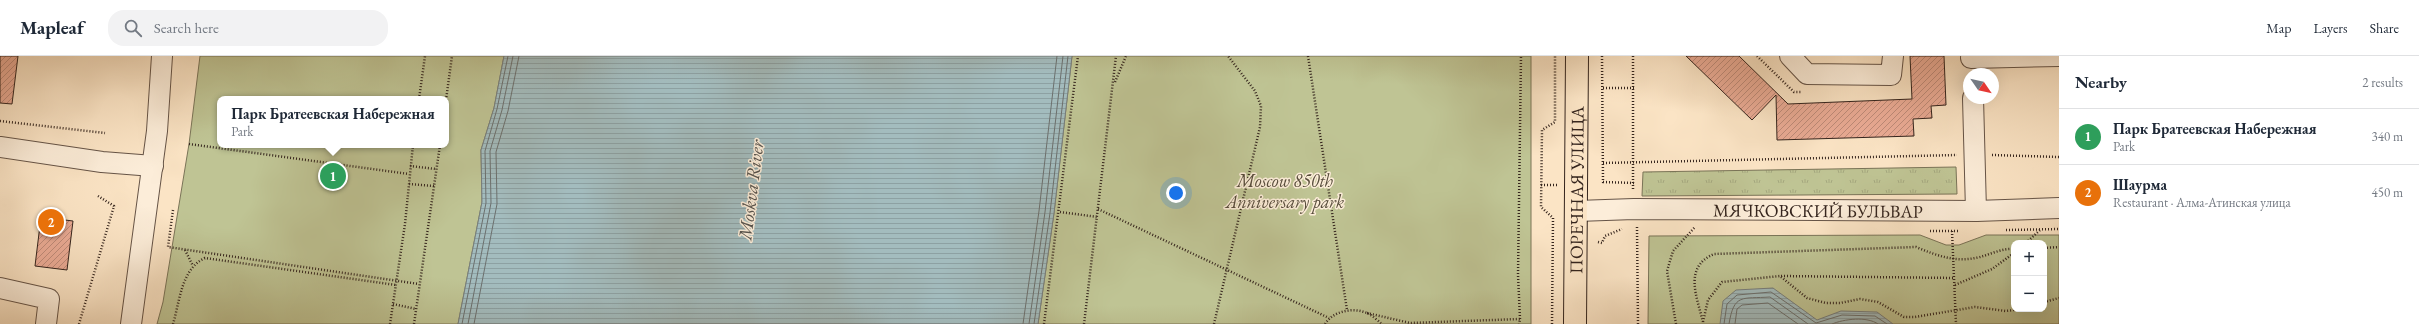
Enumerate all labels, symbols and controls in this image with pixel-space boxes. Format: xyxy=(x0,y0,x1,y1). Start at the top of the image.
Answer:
search box xyxy=(108,10,388,46)
text: Mapleaf xyxy=(20,15,84,40)
icon: search xyxy=(122,17,144,39)
text: Search here xyxy=(154,18,219,37)
text: Map xyxy=(2266,19,2291,37)
text: Layers xyxy=(2313,19,2348,37)
text: Share xyxy=(2370,19,2399,37)
north arrow xyxy=(1963,68,1999,104)
text: Nearby xyxy=(2075,71,2127,93)
text: 2 results xyxy=(2362,74,2403,91)
popup xyxy=(217,96,449,148)
text: Парк Братеевская Набережная xyxy=(231,104,435,123)
street label: ПОРЕЧНАЯ УЛИЦА xyxy=(1564,106,1588,274)
text: Парк Братеевская Набережная xyxy=(2113,119,2317,138)
text: Park xyxy=(231,123,253,140)
text: 1 xyxy=(2085,128,2091,145)
text: 340 m xyxy=(2372,128,2403,145)
water label: Moskva River xyxy=(732,138,770,242)
text: Park xyxy=(2113,138,2135,155)
pin: 1 xyxy=(320,161,346,191)
park label: Moscow 850th Anniversary park xyxy=(1224,169,1344,214)
text: Шаурма xyxy=(2113,175,2167,194)
your location xyxy=(1166,183,1186,203)
text: 2 xyxy=(2085,184,2091,201)
text: 450 m xyxy=(2372,184,2403,201)
text: Restaurant · Алма-Атинская улица xyxy=(2113,194,2291,211)
street label: МЯЧКОВСКИЙ БУЛЬВАР xyxy=(1713,198,1923,222)
pin: 2 xyxy=(38,207,64,237)
map controls xyxy=(2011,240,2047,312)
button: + xyxy=(2011,240,2047,276)
button: − xyxy=(2011,276,2047,312)

